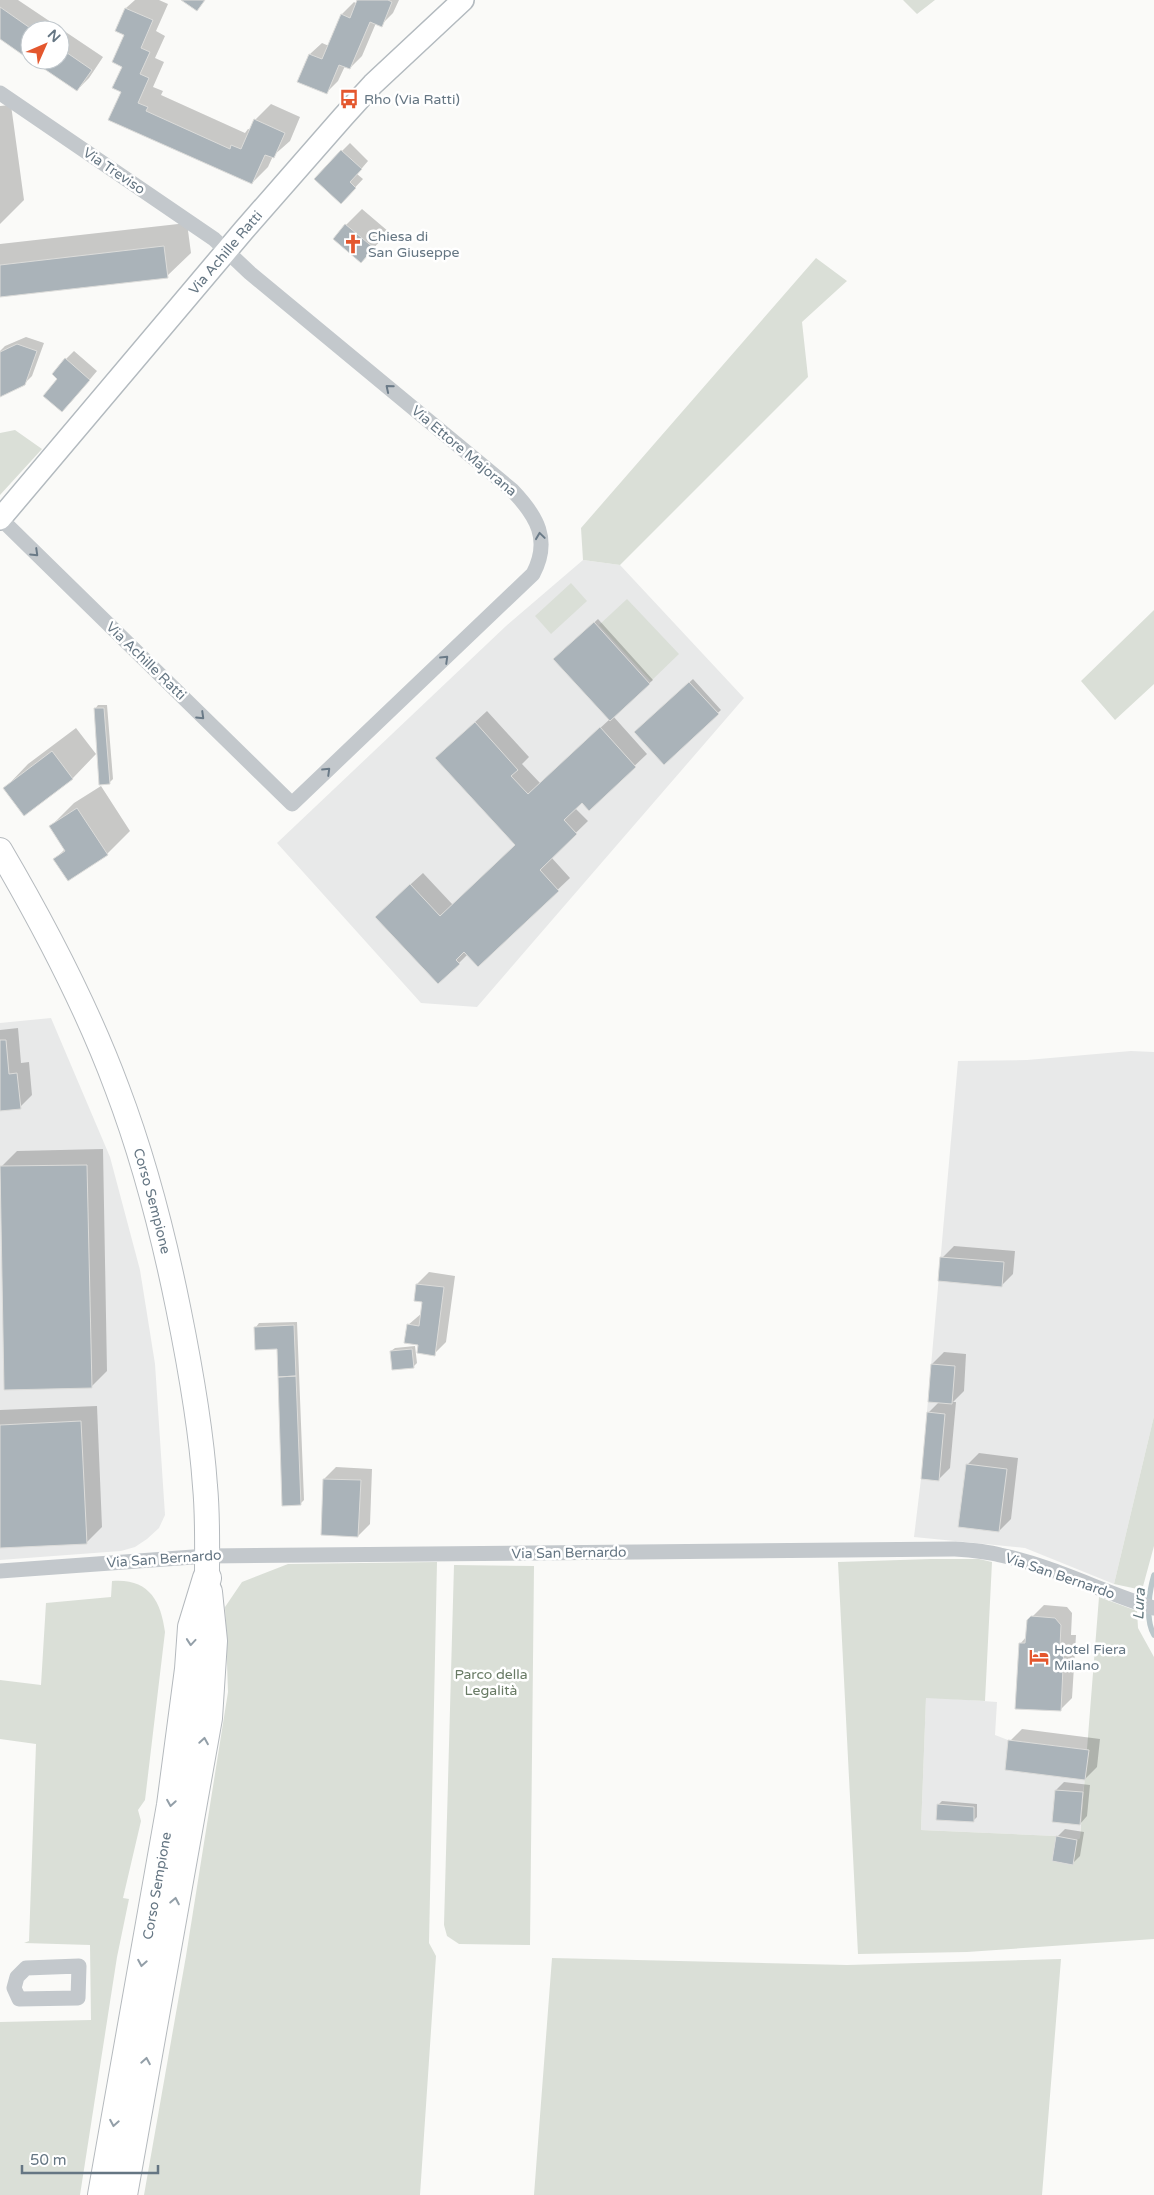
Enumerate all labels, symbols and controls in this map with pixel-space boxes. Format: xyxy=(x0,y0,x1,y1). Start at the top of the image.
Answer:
north arrow xyxy=(20,20,70,70)
text: N xyxy=(44,26,64,46)
bus stop icon: Rho (Via Ratti) xyxy=(338,88,360,110)
place label: Rho (Via Ratti) xyxy=(364,91,460,108)
street label: Via Treviso xyxy=(80,144,148,198)
street label: Via Achille Ratti xyxy=(185,207,266,298)
place label: Chiesa di San Giuseppe xyxy=(368,228,460,261)
church icon: Chiesa di San Giuseppe xyxy=(342,233,364,255)
one-way arrow xyxy=(386,384,395,393)
street label: Via Ettore Majorana xyxy=(408,402,520,500)
one-way arrow xyxy=(535,532,546,540)
one-way arrow xyxy=(30,547,39,556)
street label: Via Achille Ratti xyxy=(102,619,190,703)
one-way arrow xyxy=(439,656,448,665)
one-way arrow xyxy=(196,710,205,719)
one-way arrow xyxy=(321,768,330,777)
street label: Corso Sempione xyxy=(130,1146,175,1256)
street label: Via San Bernardo xyxy=(511,1543,627,1563)
street label: Via San Bernardo xyxy=(106,1547,222,1571)
street label: Via San Bernardo xyxy=(1003,1549,1117,1603)
water label: Lura xyxy=(1129,1587,1149,1620)
one-way arrow xyxy=(186,1638,197,1646)
place label: Hotel Fiera Milano xyxy=(1054,1641,1126,1674)
hotel icon: Hotel Fiera Milano xyxy=(1028,1646,1050,1668)
park label: Parco della Legalità xyxy=(454,1666,528,1699)
one-way arrow xyxy=(198,1737,208,1745)
one-way arrow xyxy=(167,1799,177,1808)
street label: Corso Sempione xyxy=(139,1831,175,1941)
one-way arrow xyxy=(170,1897,180,1905)
one-way arrow xyxy=(138,1959,148,1968)
one-way arrow xyxy=(141,2056,151,2065)
one-way arrow xyxy=(110,2119,120,2128)
scale bar xyxy=(22,2142,159,2174)
text: 50 m xyxy=(30,2151,67,2169)

